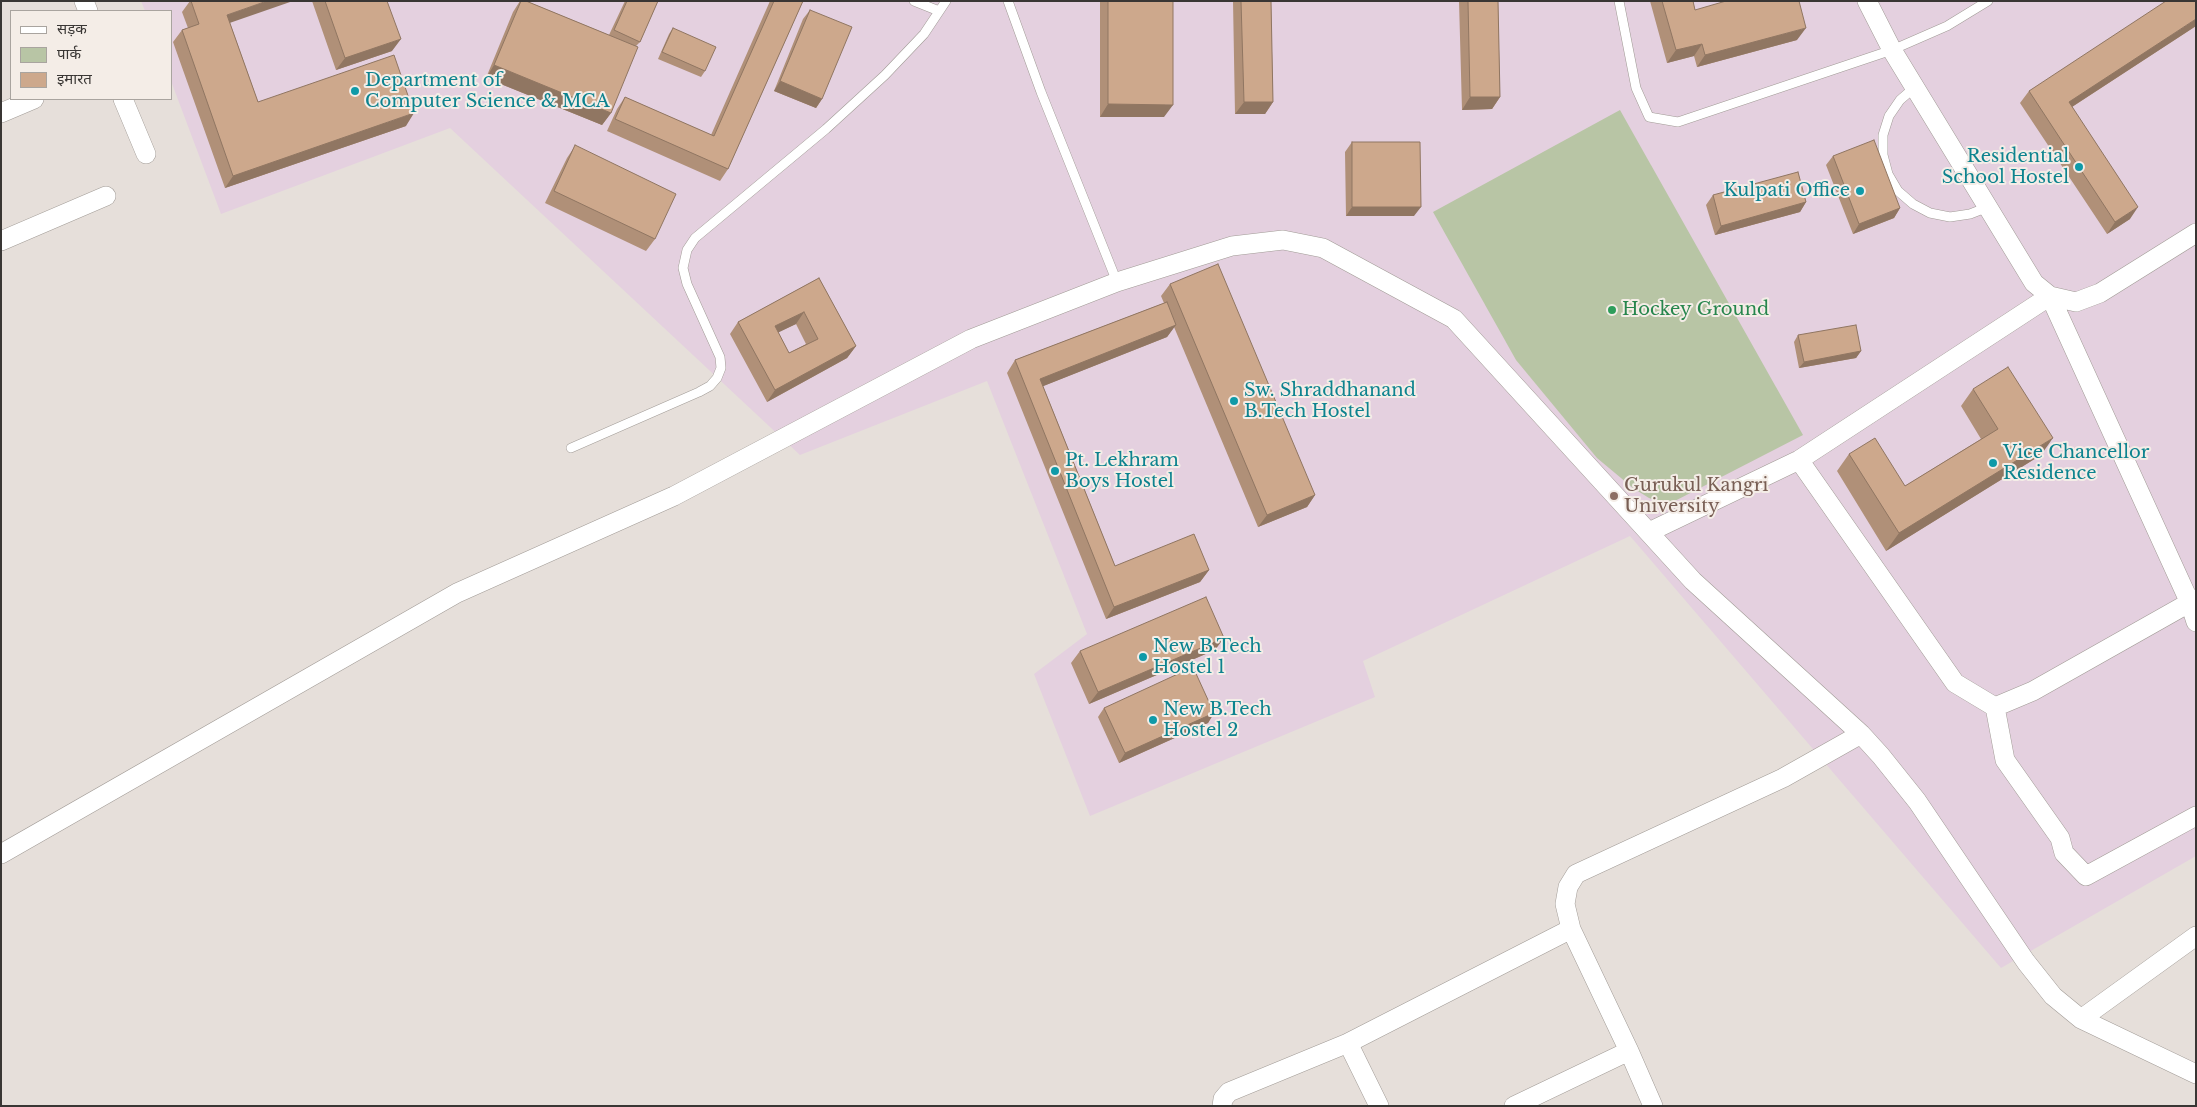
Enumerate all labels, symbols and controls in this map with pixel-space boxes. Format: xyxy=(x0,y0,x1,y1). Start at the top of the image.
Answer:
legend xyxy=(10,10,172,100)
text: सड़क xyxy=(57,19,87,38)
text: पार्क xyxy=(57,44,81,63)
text: इमारत xyxy=(57,69,92,88)
place label: Department of Computer Science & MCA xyxy=(365,70,610,112)
marker: Department of Computer Science & MCA xyxy=(349,85,361,97)
place label: Residential School Hostel xyxy=(1942,146,2069,188)
marker: Residential School Hostel xyxy=(2073,161,2085,173)
place label: Kulpati Office xyxy=(1723,180,1850,202)
marker: Kulpati Office xyxy=(1854,185,1866,197)
place label: Hockey Ground xyxy=(1622,299,1769,321)
marker: Hockey Ground xyxy=(1606,304,1618,316)
place label: Sw. Shraddhanand B.Tech Hostel xyxy=(1244,380,1416,422)
marker: Sw. Shraddhanand B.Tech Hostel xyxy=(1228,395,1240,407)
place label: Vice Chancellor Residence xyxy=(2003,442,2149,484)
place label: Pt. Lekhram Boys Hostel xyxy=(1065,450,1179,492)
marker: Vice Chancellor Residence xyxy=(1987,457,1999,469)
marker: Pt. Lekhram Boys Hostel xyxy=(1049,465,1061,477)
place label: Gurukul Kangri University xyxy=(1624,475,1768,518)
marker: Gurukul Kangri University xyxy=(1608,490,1620,502)
place label: New B.Tech Hostel 1 xyxy=(1153,636,1262,679)
marker: New B.Tech Hostel 1 xyxy=(1137,651,1149,663)
place label: New B.Tech Hostel 2 xyxy=(1163,699,1272,742)
marker: New B.Tech Hostel 2 xyxy=(1147,714,1159,726)

